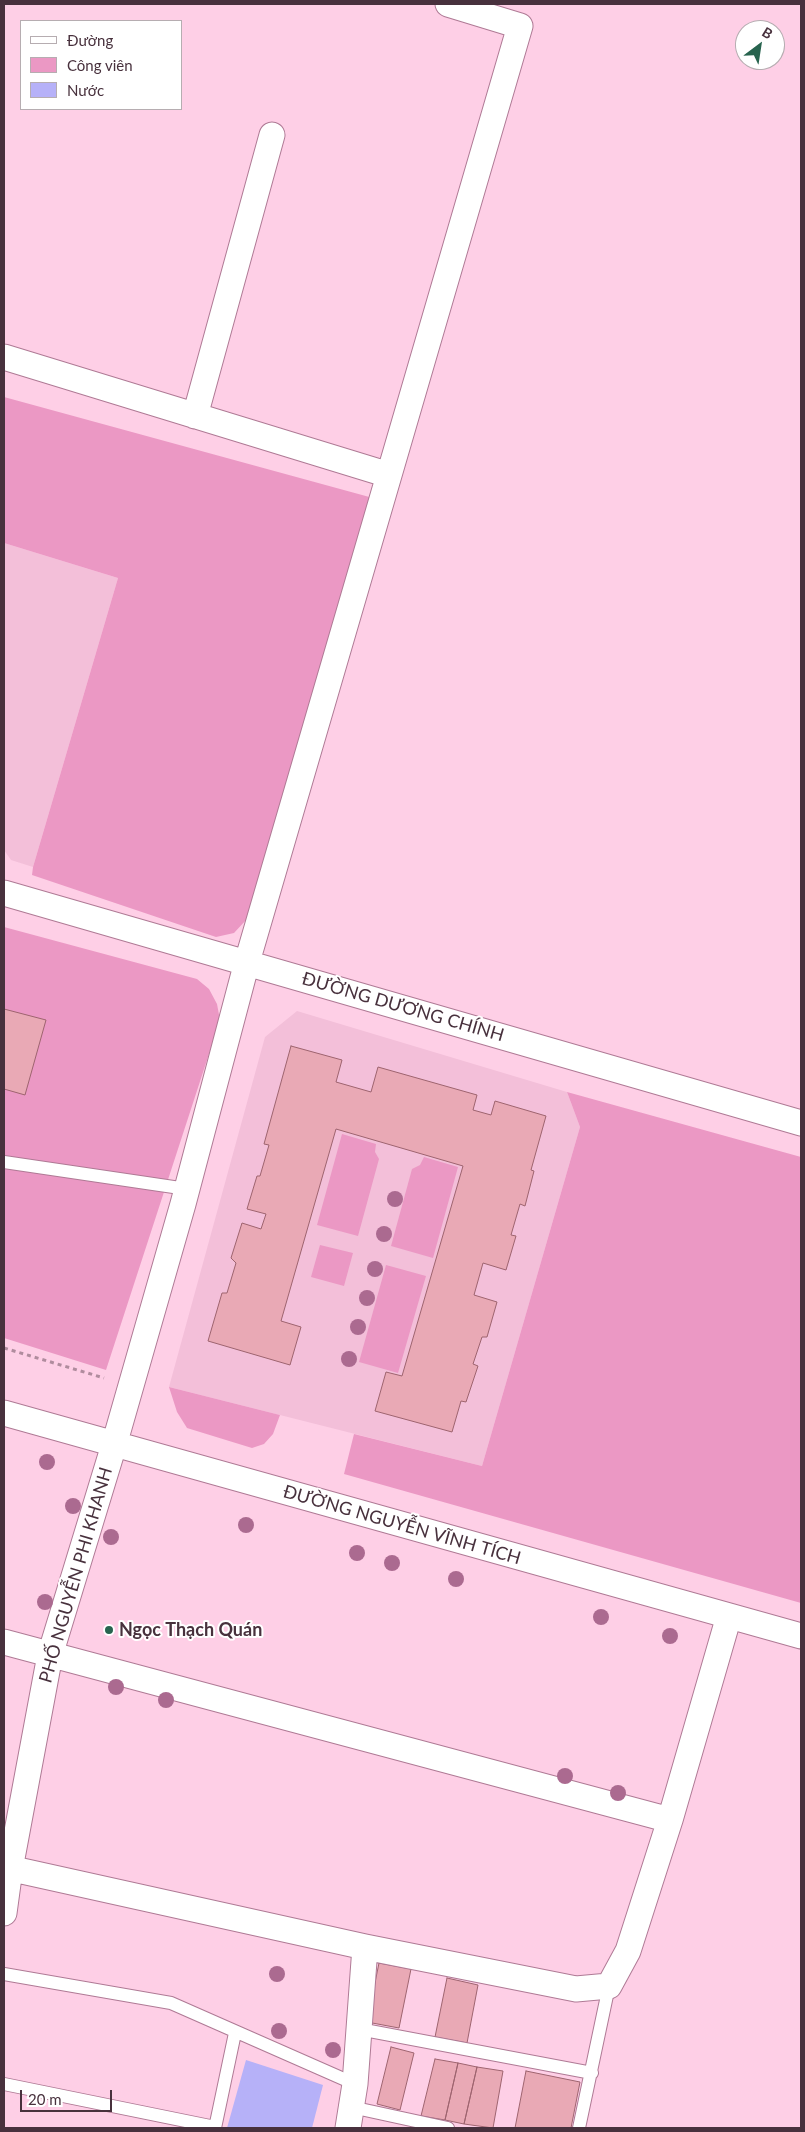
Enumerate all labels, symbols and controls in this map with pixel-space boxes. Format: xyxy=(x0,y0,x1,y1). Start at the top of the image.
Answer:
legend xyxy=(20,20,182,110)
north arrow xyxy=(735,20,785,70)
text: B xyxy=(759,23,776,42)
text: Đường xyxy=(67,31,113,49)
text: Công viên xyxy=(67,56,133,74)
text: Nước xyxy=(67,81,104,99)
street label: ĐƯỜNG DƯƠNG CHÍNH xyxy=(299,968,507,1046)
street label: PHỐ NGUYỄN PHI KHANH xyxy=(35,1465,117,1685)
street label: ĐƯỜNG NGUYỄN VĨNH TÍCH xyxy=(281,1481,523,1569)
place label: Ngọc Thạch Quán xyxy=(119,1619,262,1641)
marker: Ngọc Thạch Quán xyxy=(103,1624,115,1636)
scale bar xyxy=(22,2080,115,2112)
text: 20 m xyxy=(28,2090,62,2108)

